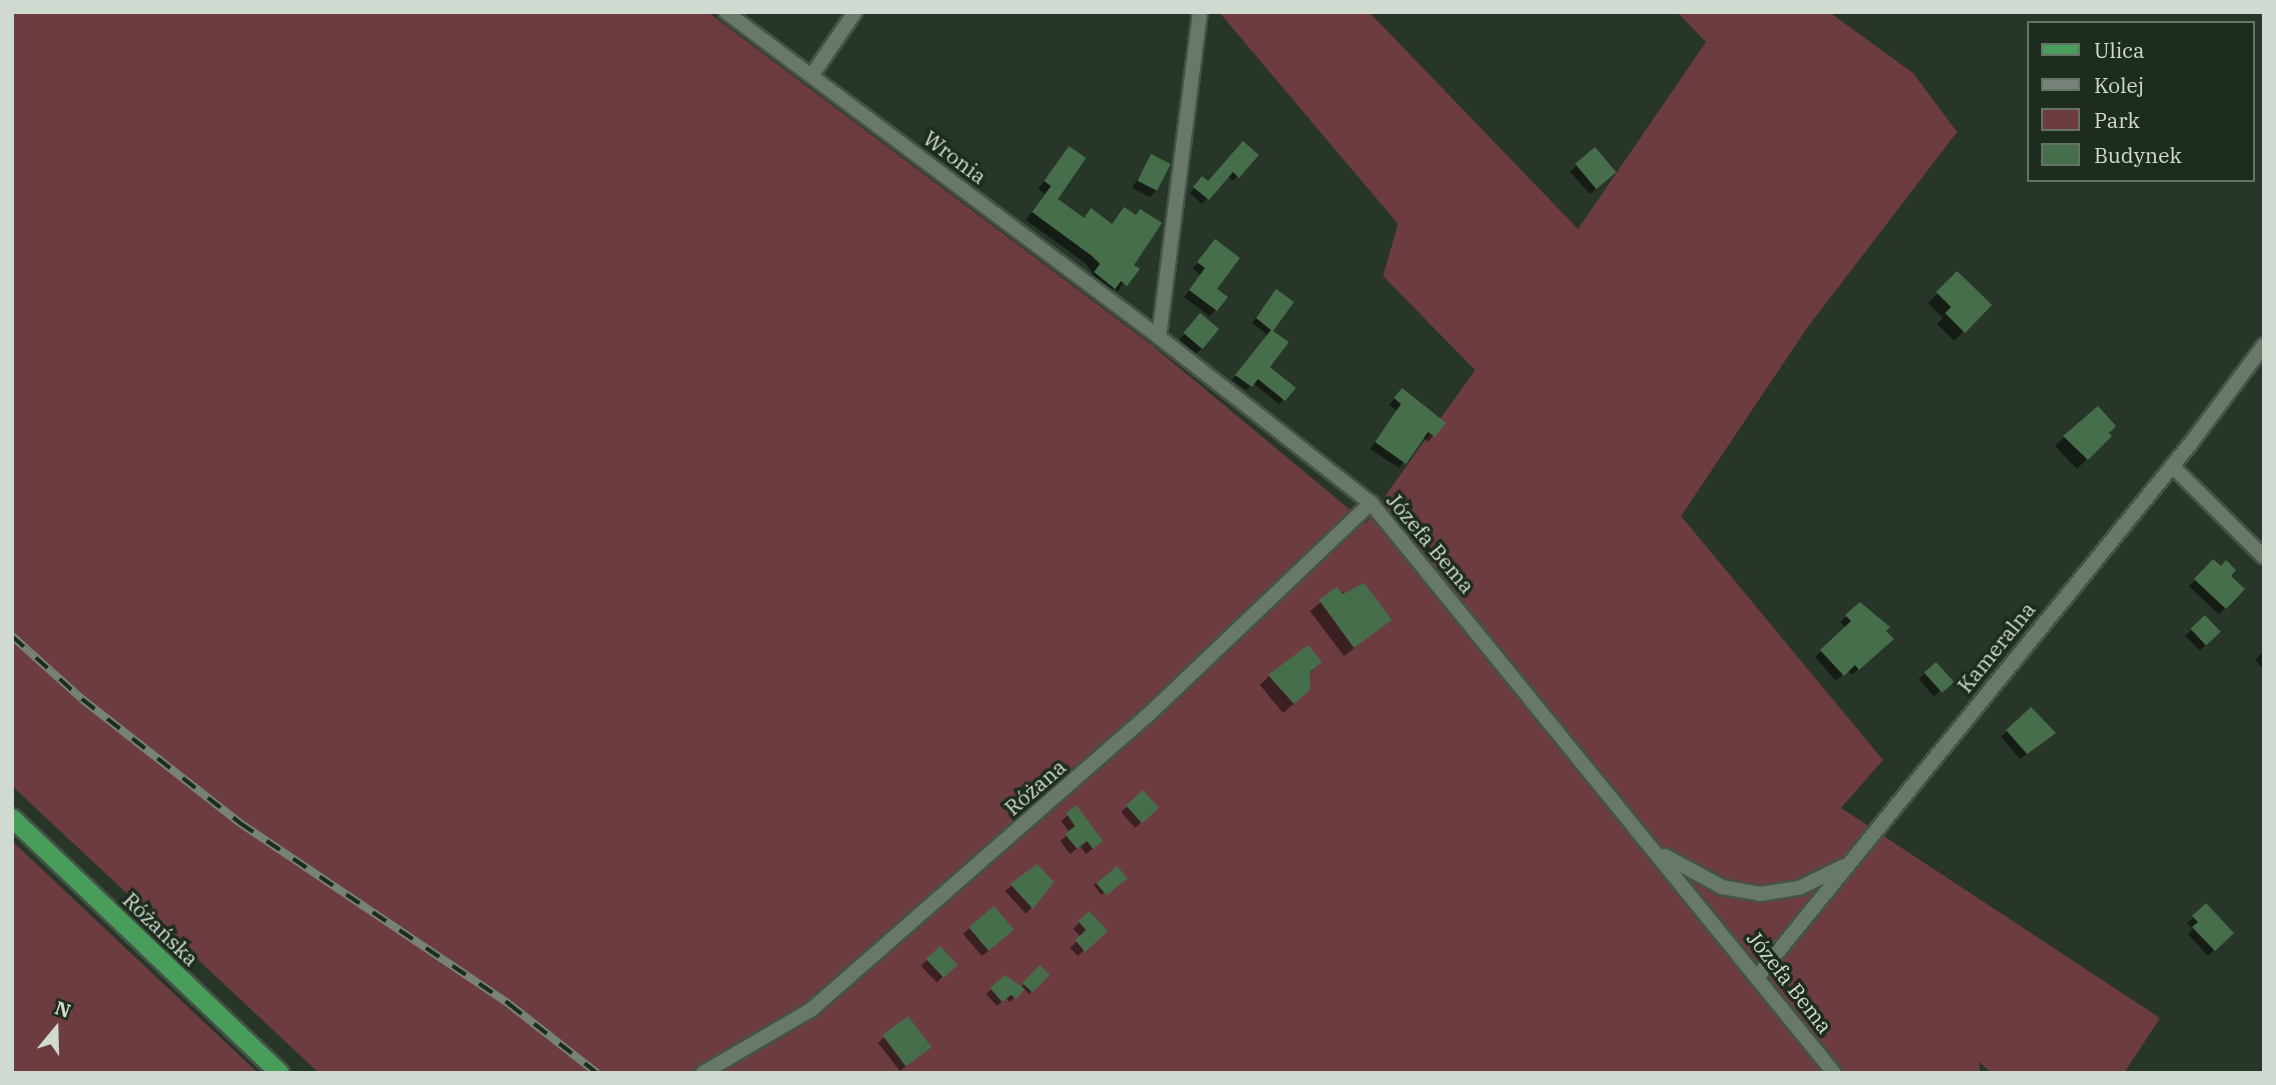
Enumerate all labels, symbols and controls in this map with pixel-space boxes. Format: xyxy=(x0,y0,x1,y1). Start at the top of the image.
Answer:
legend xyxy=(2028,21,2255,182)
text: Ulica xyxy=(2094,36,2145,64)
text: Kolej xyxy=(2094,71,2144,99)
text: Park xyxy=(2094,106,2140,134)
street label: Wronia xyxy=(919,125,991,189)
text: Budynek xyxy=(2094,141,2182,169)
street label: Józefa Bema xyxy=(1382,488,1480,598)
street label: Kameralna xyxy=(1952,597,2040,697)
street label: Różana xyxy=(999,754,1071,820)
street label: Różańska xyxy=(118,887,204,971)
street label: Józefa Bema xyxy=(1742,926,1838,1038)
north arrow xyxy=(21,994,91,1064)
text: N xyxy=(52,995,74,1023)

